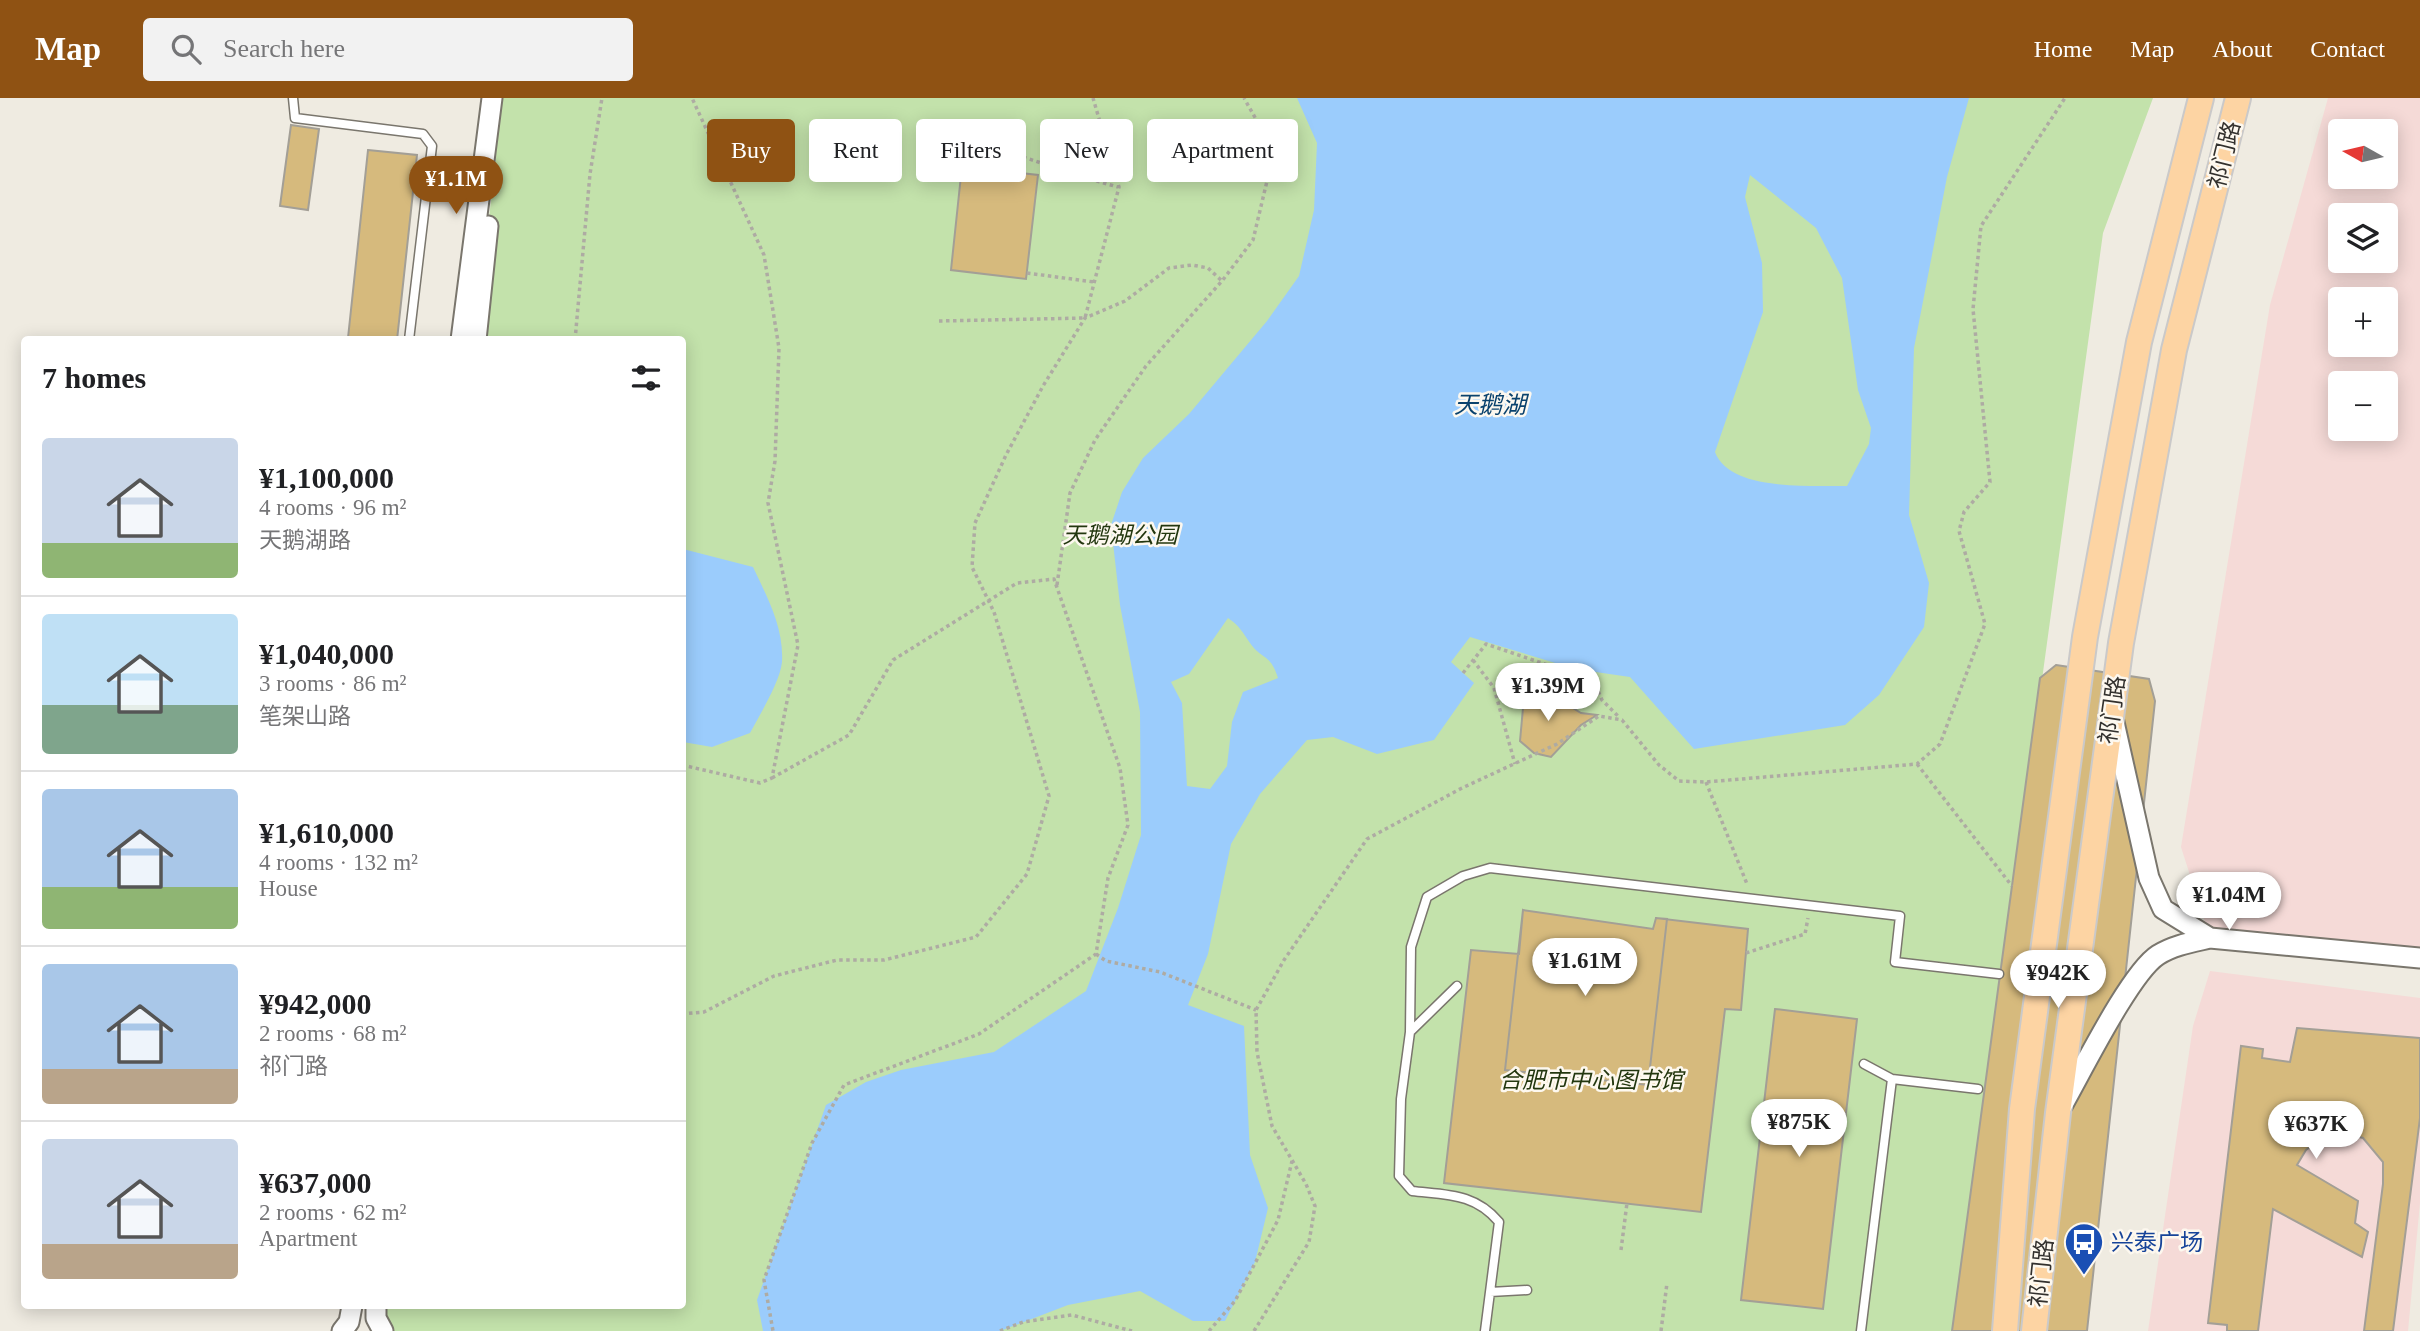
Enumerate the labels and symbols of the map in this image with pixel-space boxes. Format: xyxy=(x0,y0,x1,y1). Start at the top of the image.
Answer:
street label: 祁门路 xyxy=(2204,119,2245,192)
north arrow xyxy=(2328,119,2398,189)
pin: ¥1.1M xyxy=(407,156,505,216)
water label: 天鹅湖 xyxy=(1454,392,1530,418)
park label: 天鹅湖公园 xyxy=(1063,523,1181,548)
pin: ¥1.39M xyxy=(1491,664,1605,723)
street label: 祁门路 xyxy=(2095,674,2130,746)
pin: ¥1.04M xyxy=(2172,872,2286,932)
pin: ¥1.61M xyxy=(1528,939,1642,998)
pin: ¥942K xyxy=(2009,950,2107,1010)
park label: 合肥市中心图书馆 xyxy=(1499,1068,1686,1093)
pin: ¥875K xyxy=(1750,1100,1848,1159)
pin: ¥637K xyxy=(2267,1102,2365,1161)
bus stop icon: 兴泰广场 xyxy=(2063,1221,2105,1276)
place label: 兴泰广场 xyxy=(2111,1230,2203,1255)
street label: 祁门路 xyxy=(2025,1237,2058,1309)

